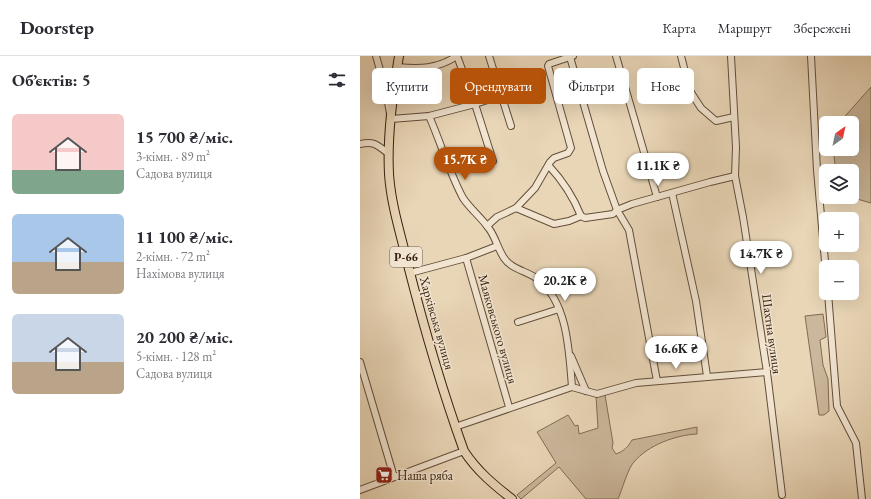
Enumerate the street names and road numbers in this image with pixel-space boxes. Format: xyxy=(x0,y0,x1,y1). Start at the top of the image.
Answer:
road number: Р-66 xyxy=(390,247,422,267)
street label: Маяковського вулиця xyxy=(474,272,522,386)
street label: Харківська вулиця xyxy=(415,273,458,372)
street label: Шахтна вулиця xyxy=(758,293,786,375)

